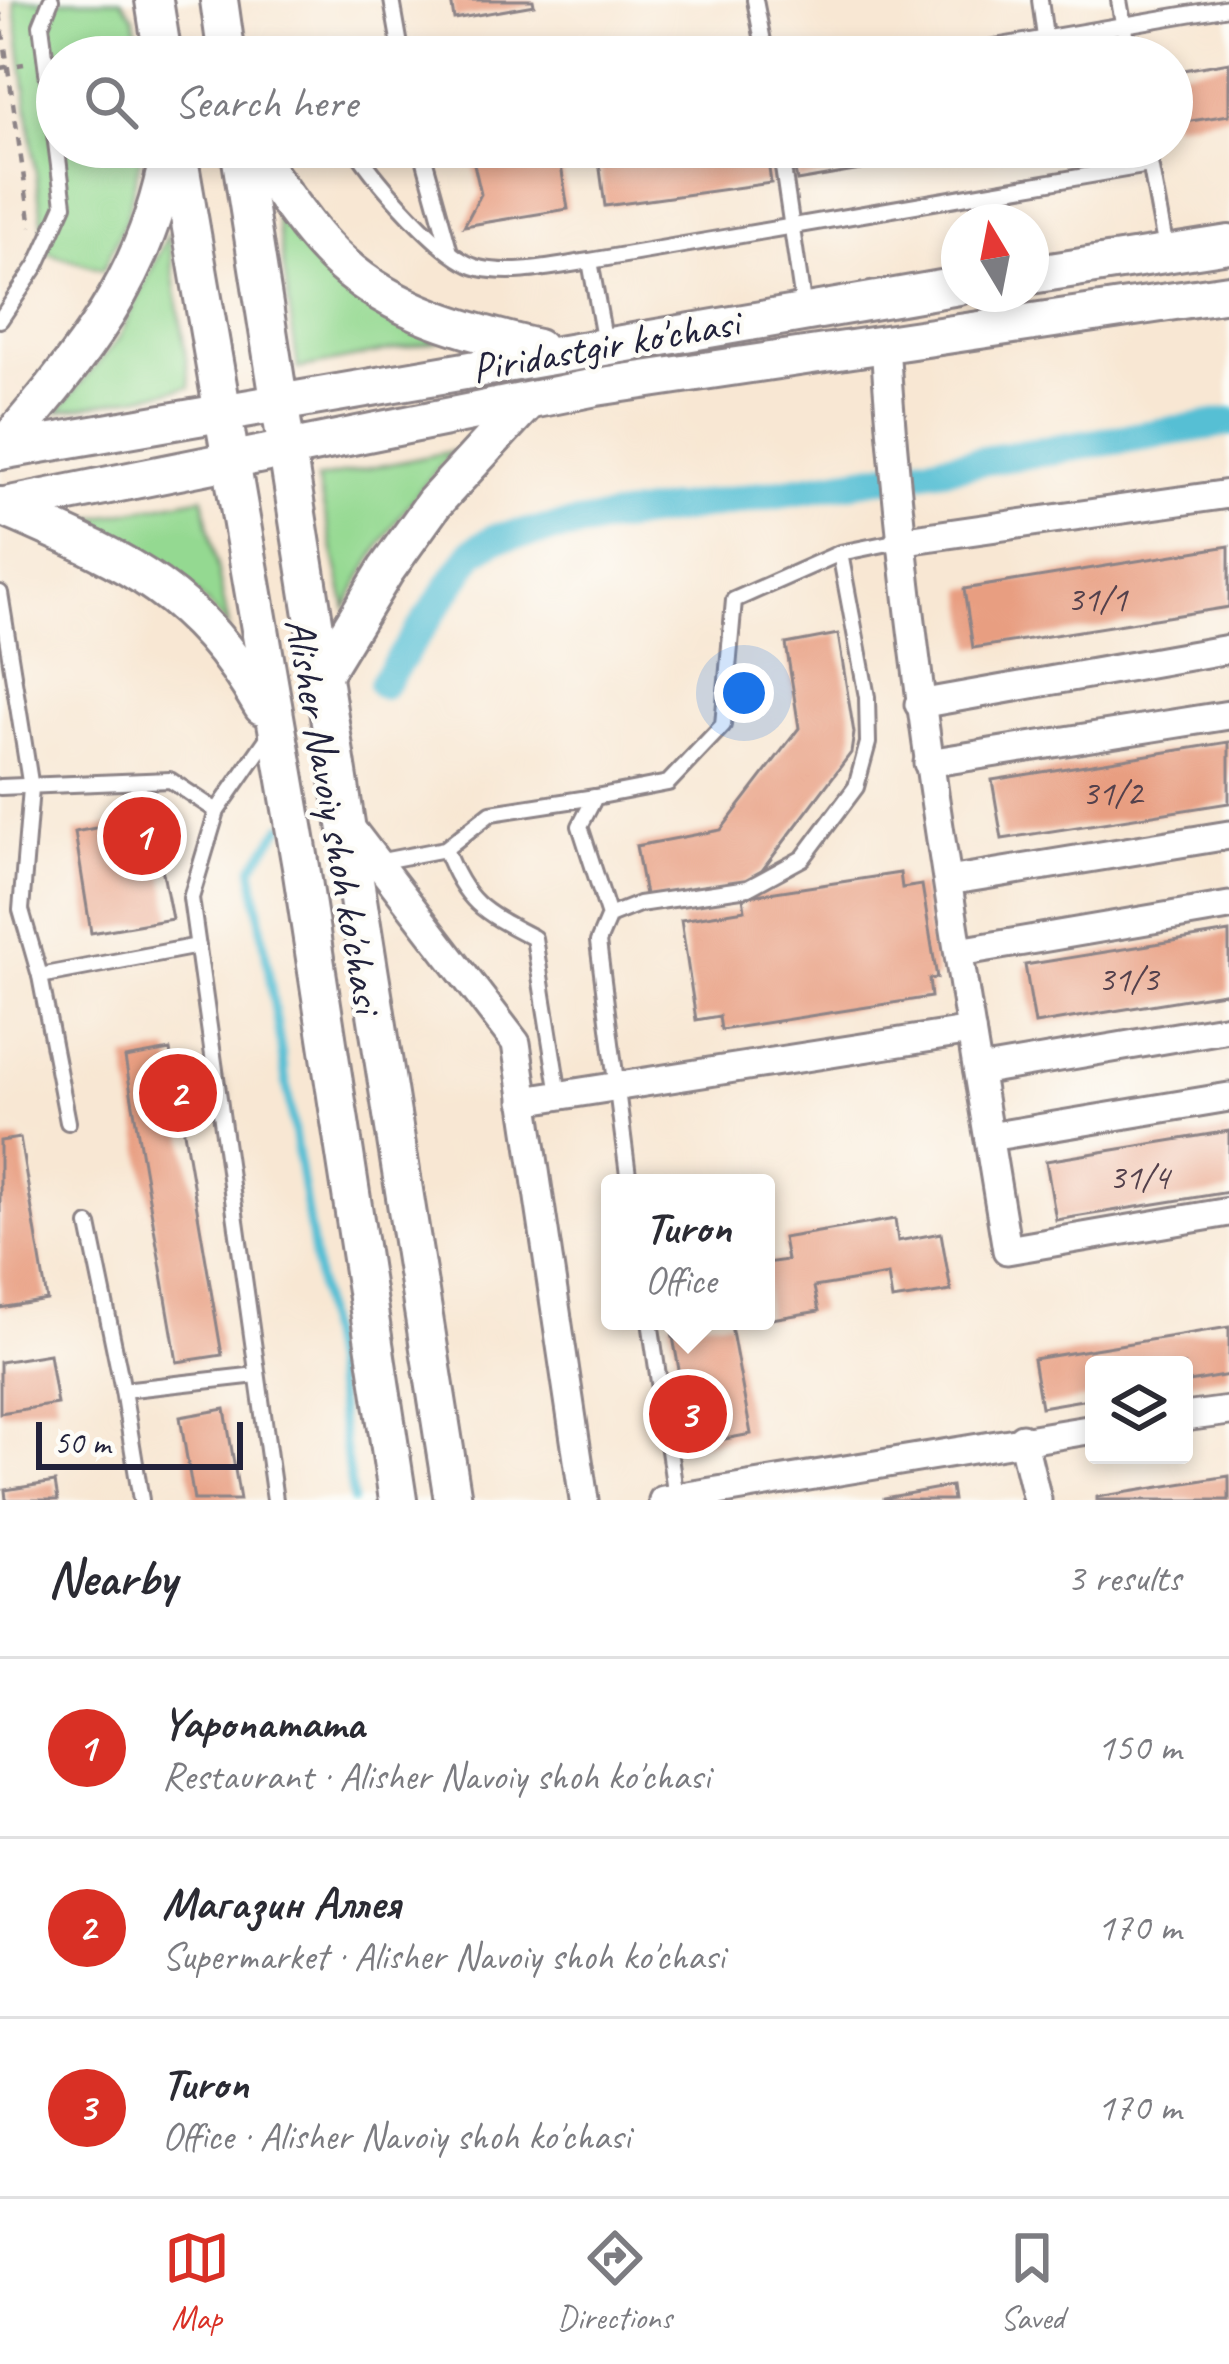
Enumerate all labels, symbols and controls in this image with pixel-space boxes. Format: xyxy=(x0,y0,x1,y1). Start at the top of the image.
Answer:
search box xyxy=(36,36,1193,168)
icon: search xyxy=(78,69,144,135)
text: Search here xyxy=(174,74,357,131)
north arrow xyxy=(941,204,1049,312)
street label: Piridastgir ko'chasi xyxy=(468,295,748,395)
house number: 31/1 xyxy=(1067,576,1129,622)
street label: Alisher Navoiy shoh ko'chasi xyxy=(273,614,395,1022)
your location xyxy=(714,663,774,723)
house number: 31/2 xyxy=(1082,770,1145,816)
pin: 1 xyxy=(103,791,181,881)
house number: 31/3 xyxy=(1098,956,1161,1002)
pin: 2 xyxy=(139,1048,217,1138)
house number: 31/4 xyxy=(1109,1154,1173,1200)
popup xyxy=(601,1174,775,1330)
text: Turon xyxy=(645,1199,731,1256)
text: Office xyxy=(645,1256,716,1305)
map controls xyxy=(1085,1356,1193,1464)
button: layers xyxy=(1085,1356,1193,1464)
pin: 3 xyxy=(649,1369,727,1459)
scale bar xyxy=(36,1416,243,1469)
text: 50 m xyxy=(54,1422,110,1464)
text: Nearby xyxy=(48,1546,176,1610)
text: 3 results xyxy=(1067,1554,1181,1603)
text: Yaponamama xyxy=(162,1695,364,1752)
text: 1 xyxy=(78,1723,96,1772)
text: 150 m xyxy=(1097,1723,1181,1772)
text: Restaurant · Alisher Navoiy shoh ko'chasi xyxy=(162,1752,710,1801)
text: Магазин Аллея xyxy=(162,1875,400,1932)
text: 2 xyxy=(78,1903,96,1952)
text: 170 m xyxy=(1097,1903,1181,1952)
text: Supermarket · Alisher Navoiy shoh ko'chasi xyxy=(162,1932,725,1981)
text: Turon xyxy=(162,2055,248,2112)
text: 3 xyxy=(78,2083,96,2132)
text: 170 m xyxy=(1097,2083,1181,2132)
text: Office · Alisher Navoiy shoh ko'chasi xyxy=(162,2112,630,2161)
tab: Map xyxy=(164,2225,230,2339)
tab: Directions xyxy=(557,2225,672,2339)
tab: Saved xyxy=(999,2225,1065,2339)

